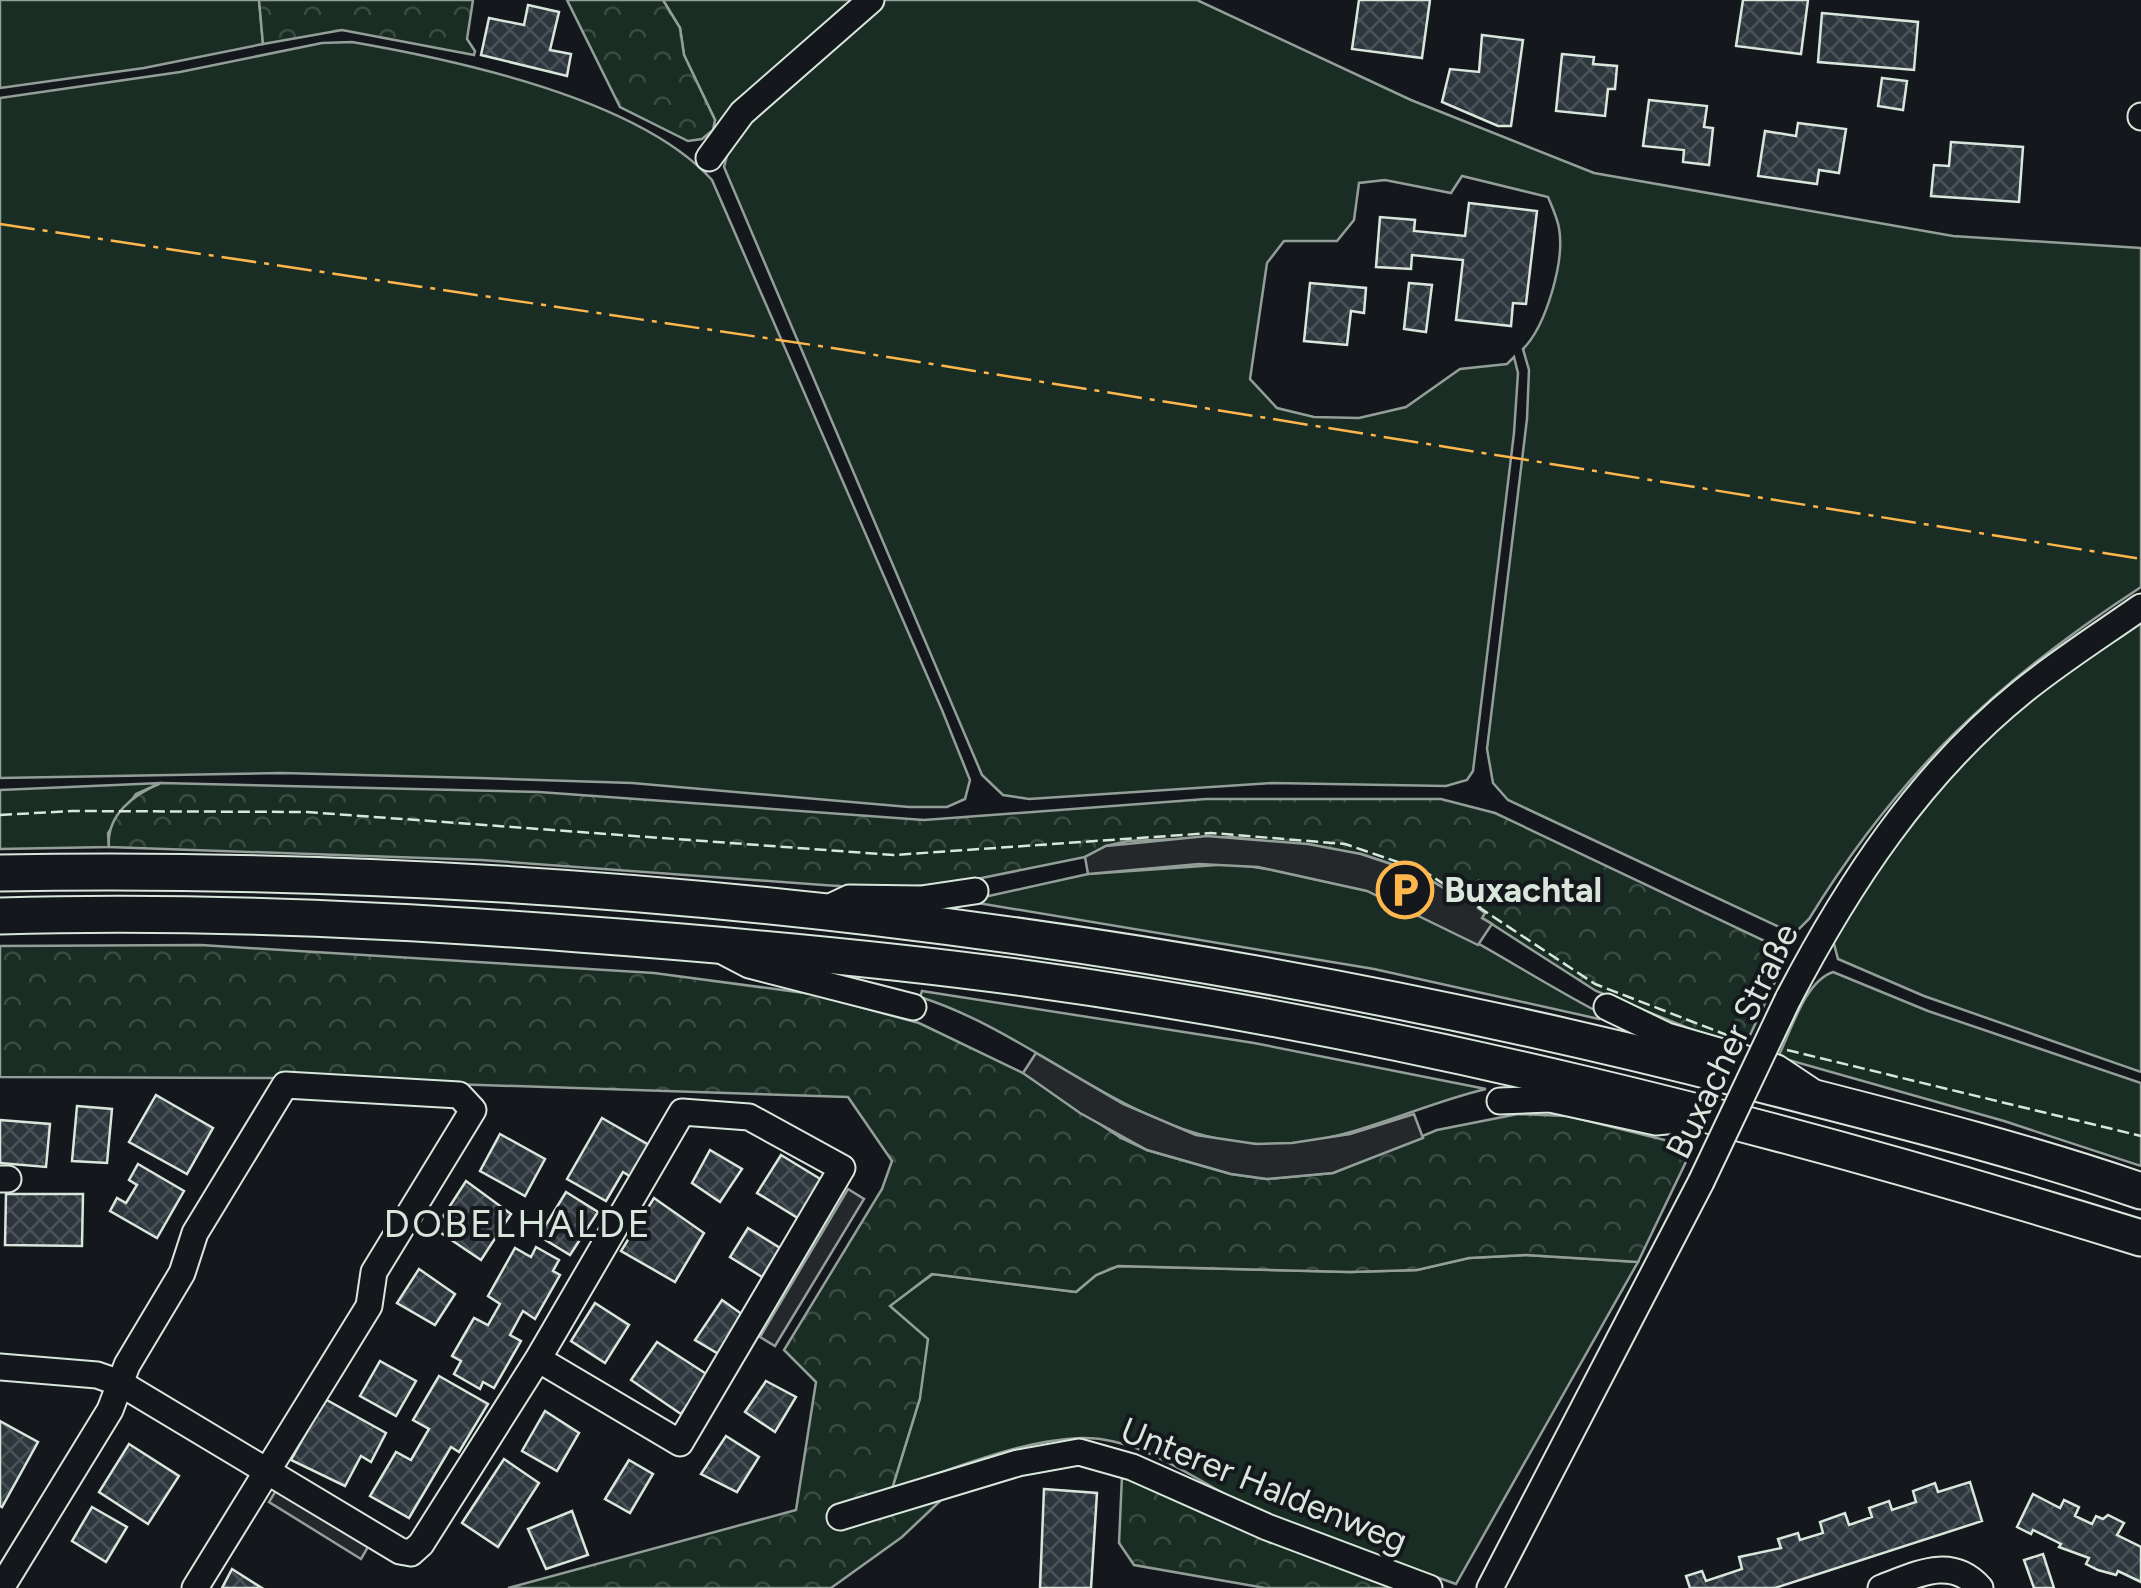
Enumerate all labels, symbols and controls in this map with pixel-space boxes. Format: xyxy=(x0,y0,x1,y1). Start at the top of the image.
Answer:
parking icon: Buxachtal xyxy=(1375,860,1435,920)
place label: Buxachtal xyxy=(1444,869,1602,911)
street label: Buxacher Straße xyxy=(1657,917,1807,1165)
district label: DOBELHALDE xyxy=(384,1201,652,1247)
street label: Unterer Haldenweg xyxy=(1115,1408,1413,1562)

